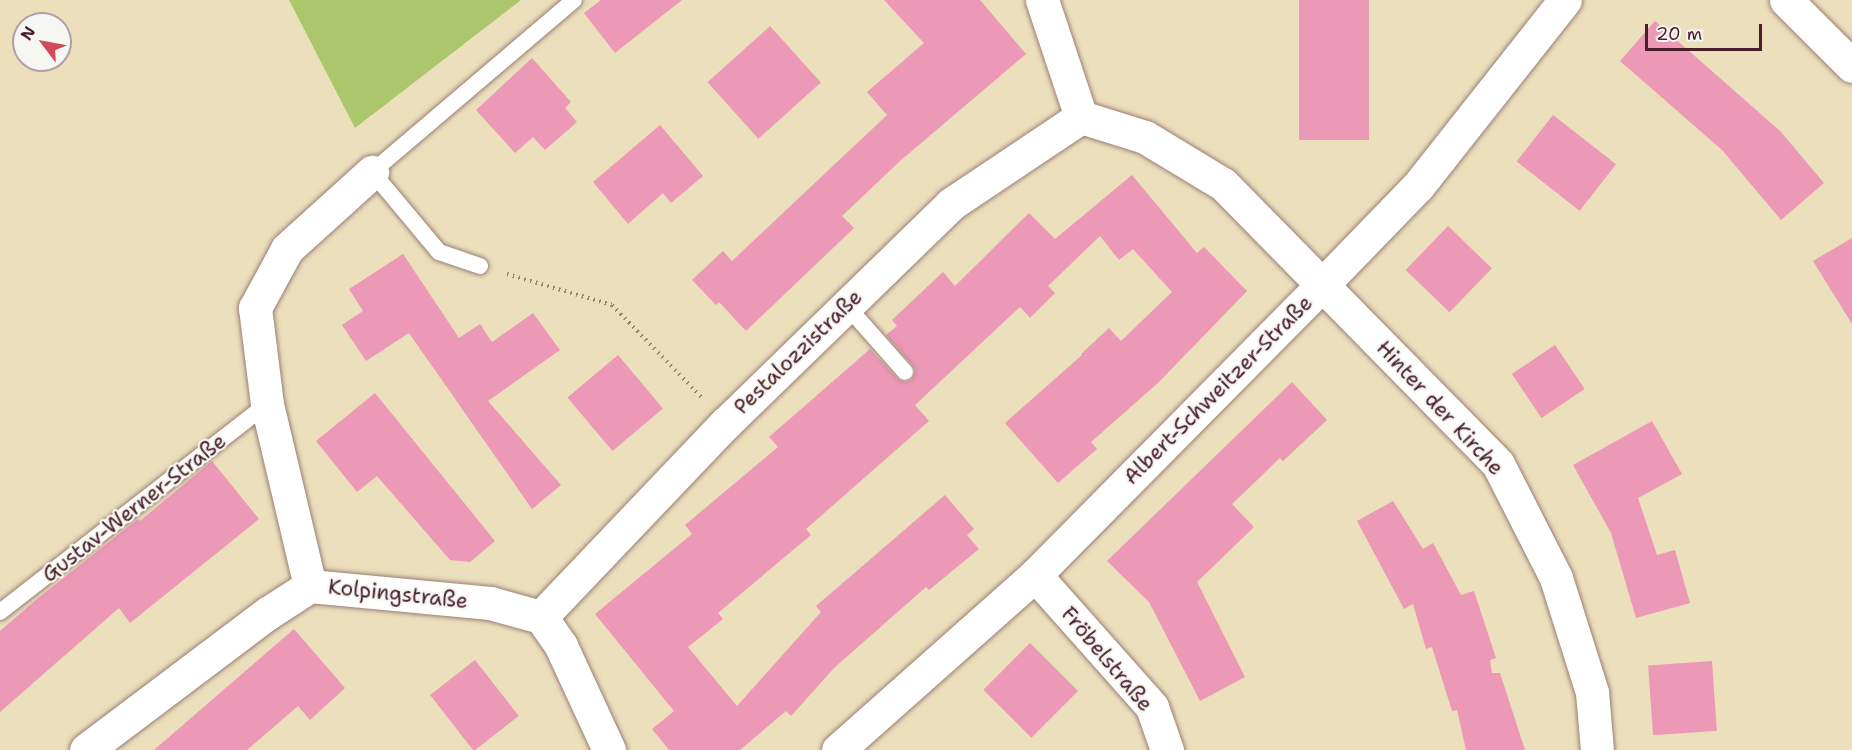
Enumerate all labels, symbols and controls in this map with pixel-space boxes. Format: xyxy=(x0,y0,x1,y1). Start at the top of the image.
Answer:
north arrow xyxy=(12,12,72,72)
scale bar xyxy=(1648,12,1765,50)
text: N xyxy=(16,22,40,44)
text: 20 m xyxy=(1656,22,1702,46)
street label: Pestalozzistraße xyxy=(729,284,867,420)
street label: Albert-Schweitzer-Straße xyxy=(1118,290,1318,490)
street label: Hinter der Kirche xyxy=(1371,336,1509,480)
street label: Gustav-Werner-Straße xyxy=(37,428,231,588)
street label: Kolpingstraße xyxy=(327,574,469,614)
street label: Fröbelstraße xyxy=(1056,602,1158,716)

